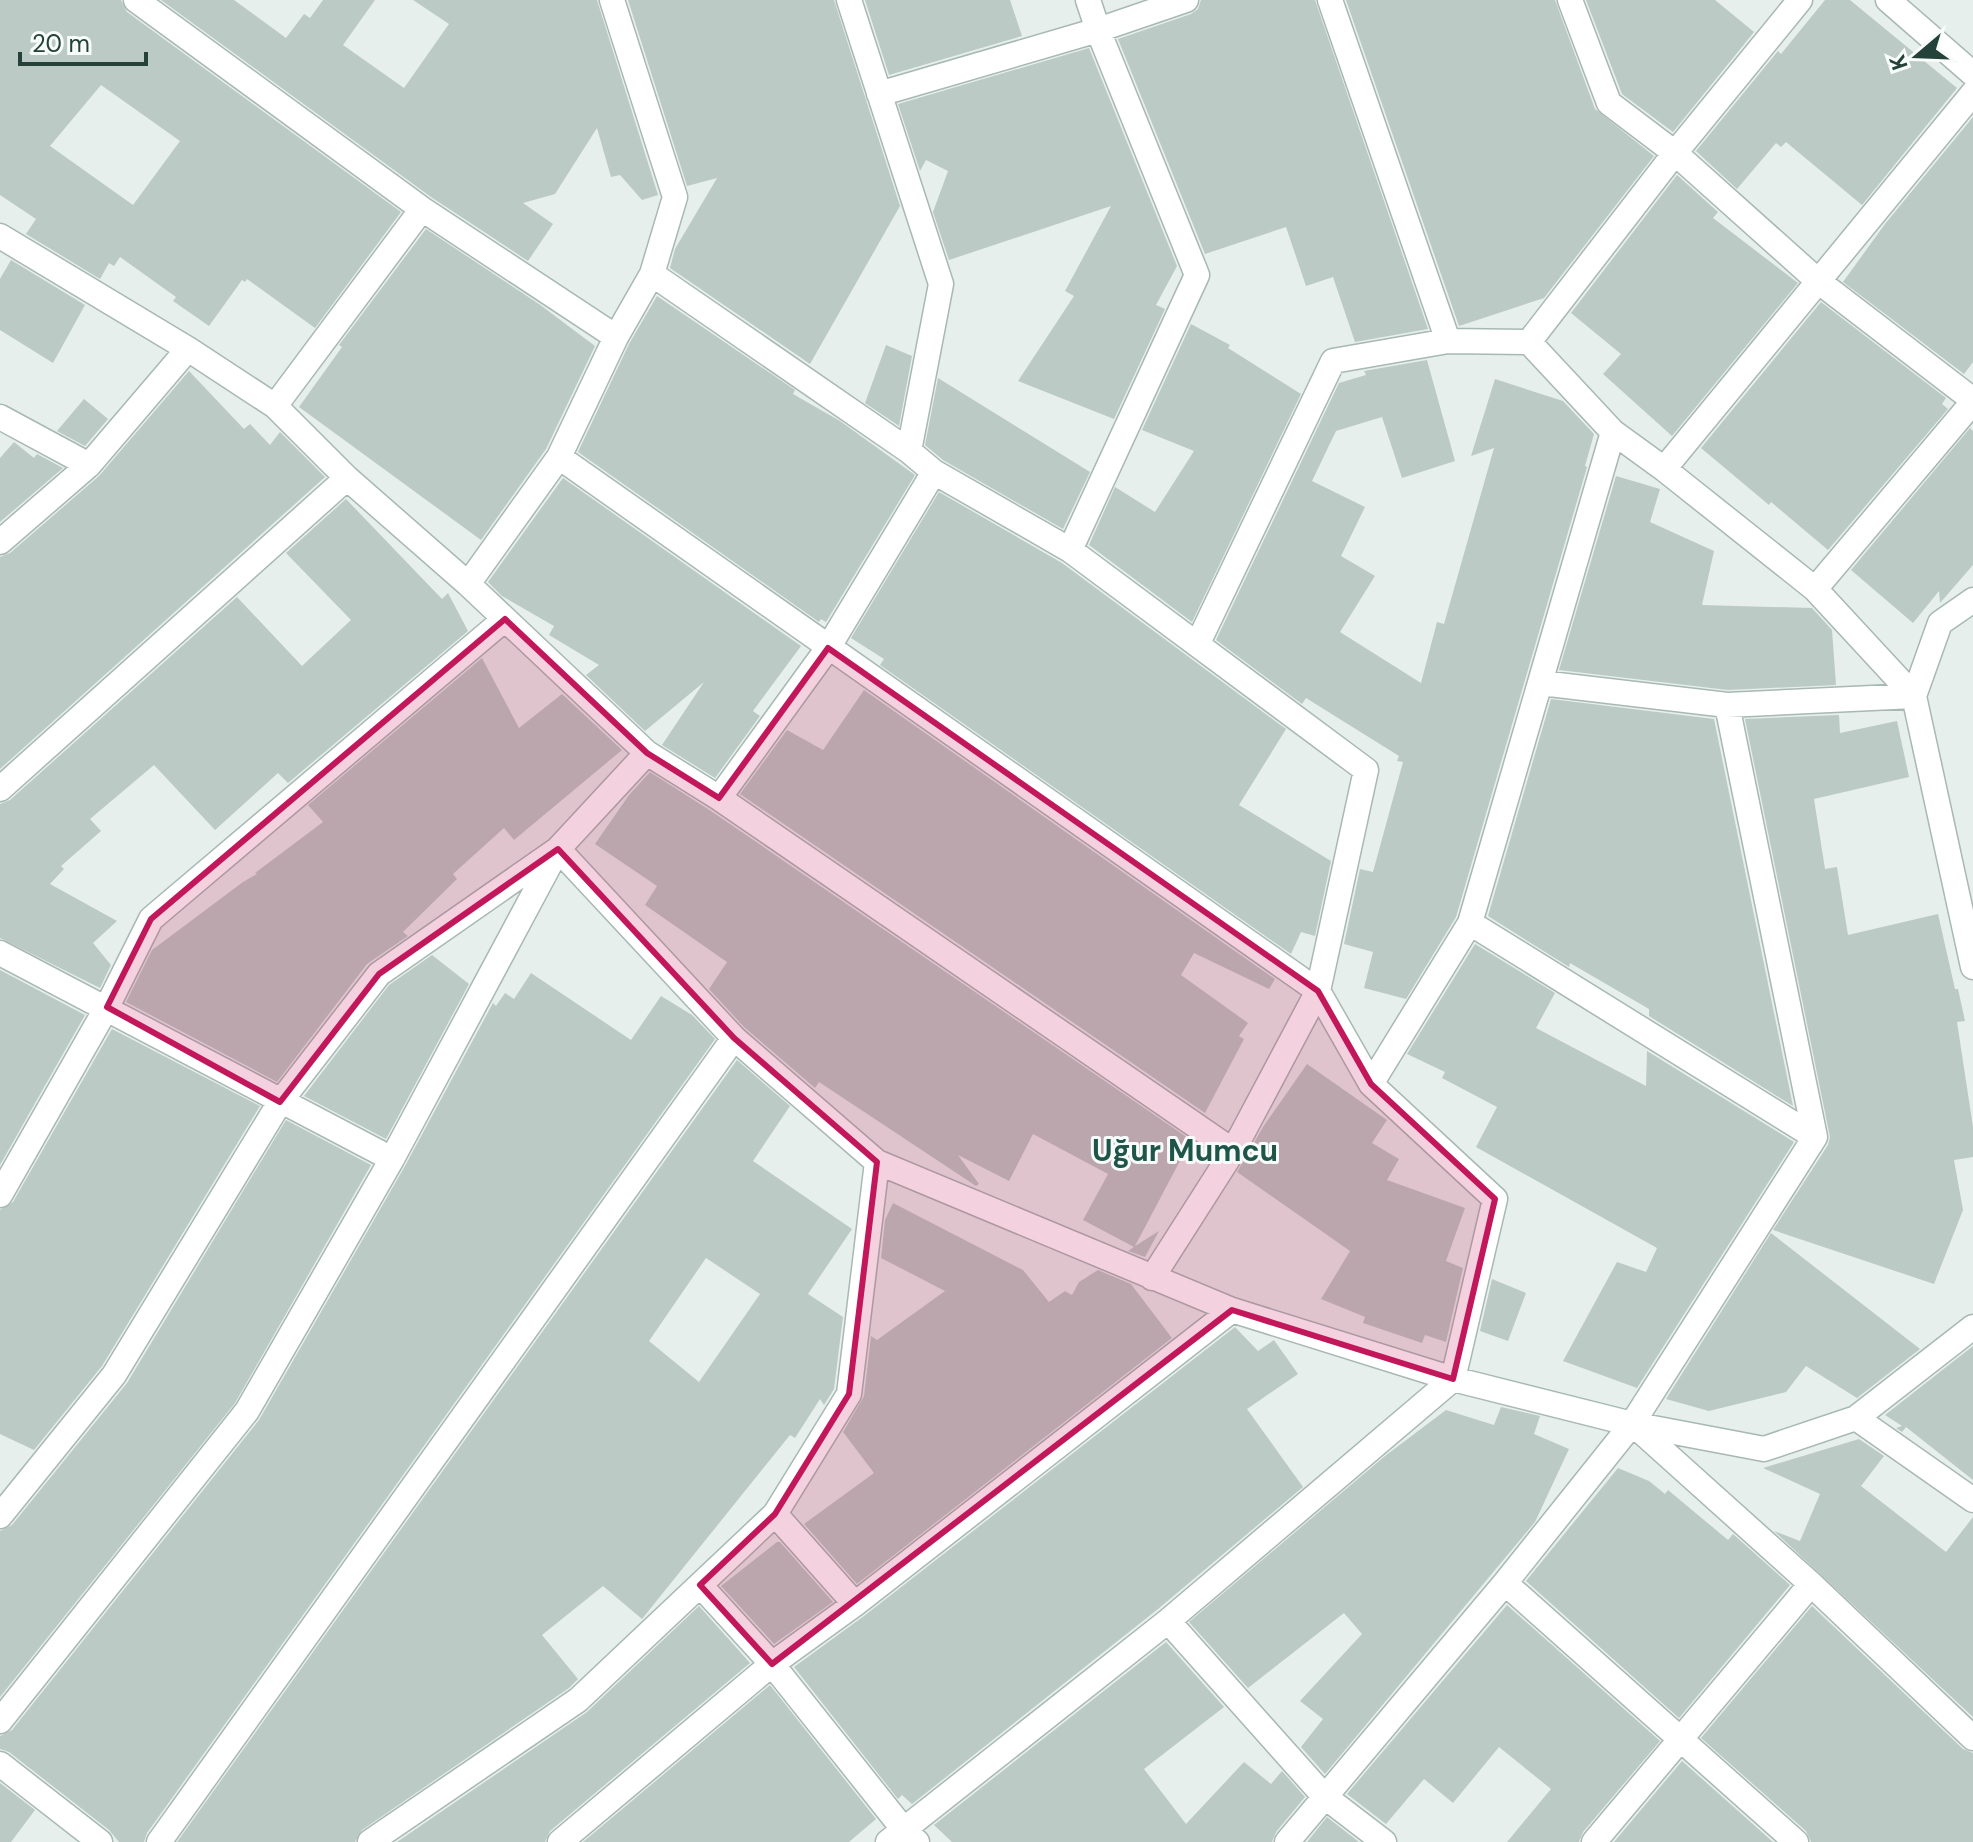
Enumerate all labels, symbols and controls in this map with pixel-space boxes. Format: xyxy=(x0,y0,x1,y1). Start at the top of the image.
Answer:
scale bar xyxy=(20,16,146,66)
north arrow xyxy=(1877,16,1957,96)
text: 20 m xyxy=(32,28,90,59)
text: K xyxy=(1883,51,1915,74)
district label: Uğur Mumcu xyxy=(1092,1131,1278,1170)

